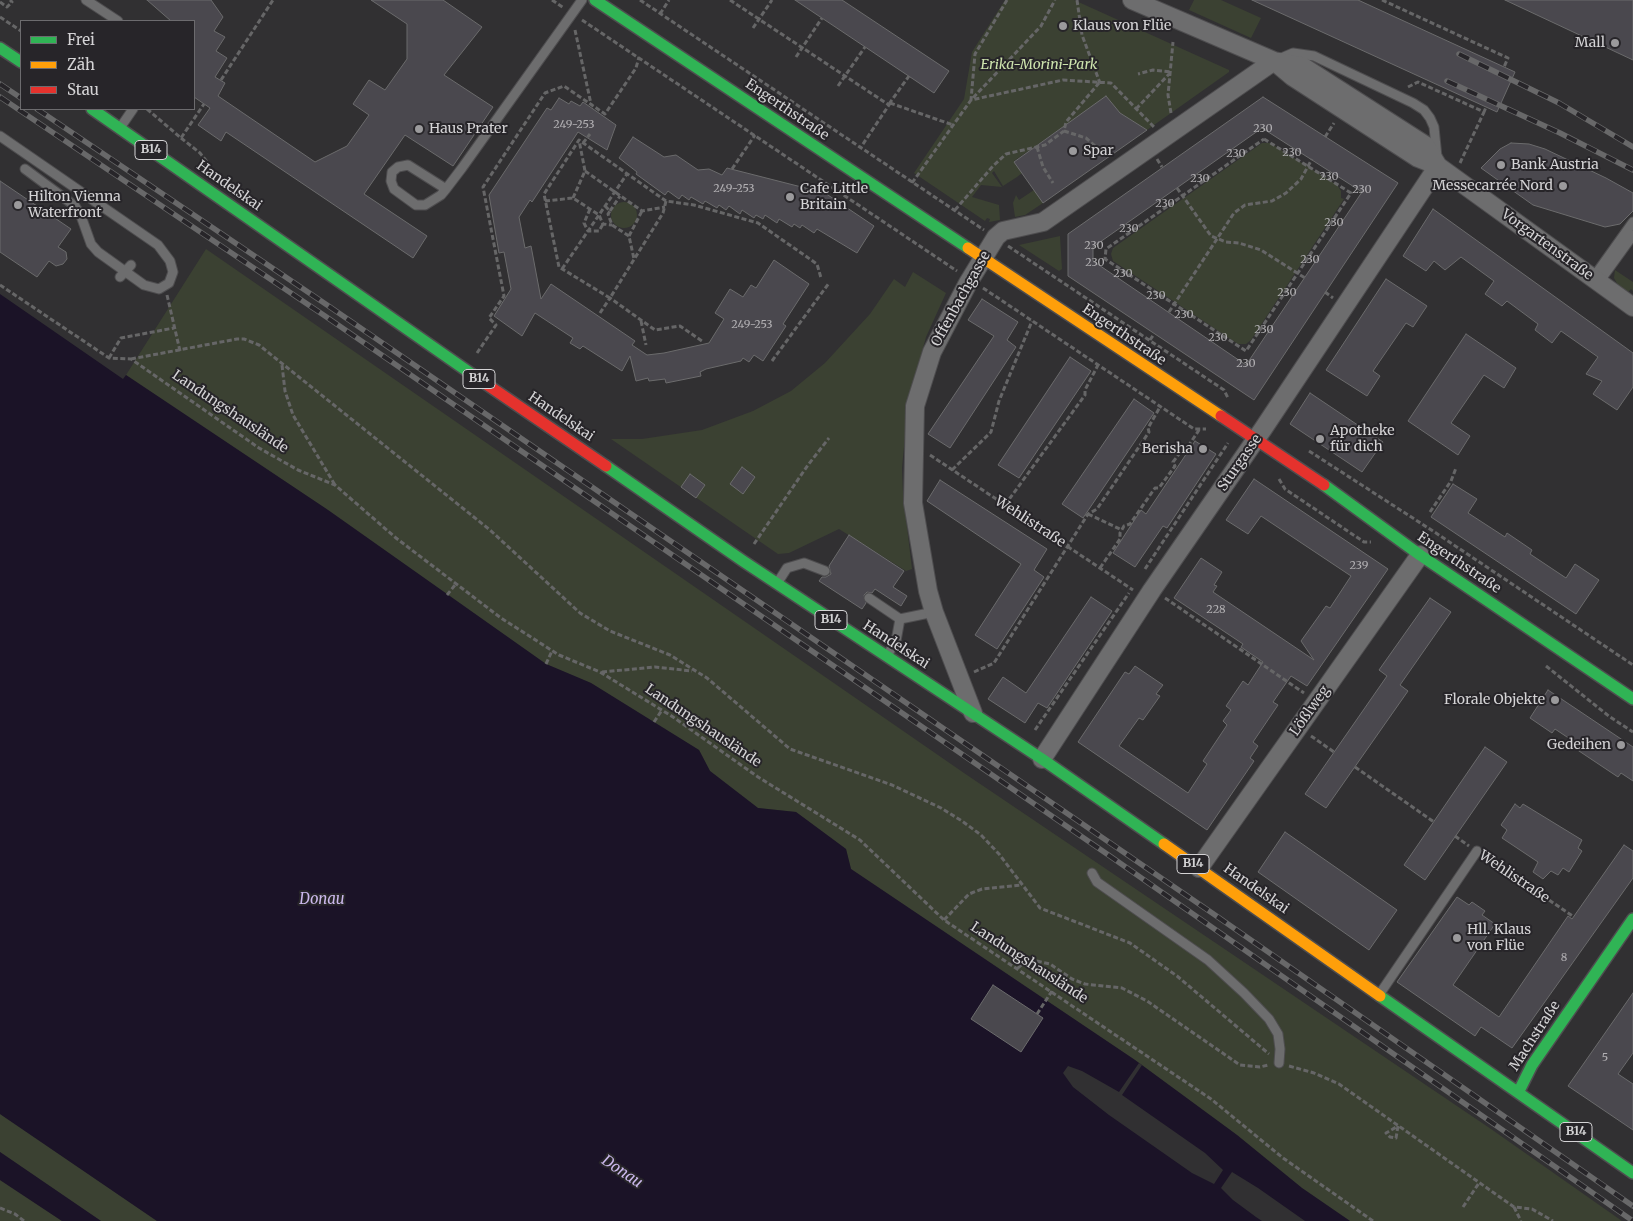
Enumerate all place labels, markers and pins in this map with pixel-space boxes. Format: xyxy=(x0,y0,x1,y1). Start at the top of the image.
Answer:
place label: Klaus von Flüe xyxy=(1073,18,1171,34)
marker: Klaus von Flüe xyxy=(1057,20,1069,32)
place label: Mall xyxy=(1575,35,1605,51)
marker: Mall xyxy=(1609,37,1621,49)
place label: Haus Prater xyxy=(429,121,508,137)
marker: Haus Prater xyxy=(413,123,425,135)
place label: Spar xyxy=(1083,143,1114,159)
marker: Spar xyxy=(1067,145,1079,157)
place label: Bank Austria xyxy=(1511,157,1599,173)
marker: Bank Austria xyxy=(1495,159,1507,171)
place label: Messecarrée Nord xyxy=(1432,178,1553,194)
marker: Messecarrée Nord xyxy=(1557,180,1569,192)
place label: Cafe Little Britain xyxy=(800,181,868,213)
place label: Hilton Vienna Waterfront xyxy=(28,189,121,222)
marker: Cafe Little Britain xyxy=(784,191,796,203)
marker: Hilton Vienna Waterfront xyxy=(12,199,24,211)
place label: Apotheke für dich xyxy=(1330,423,1395,456)
marker: Apotheke für dich xyxy=(1314,433,1326,445)
place label: Berisha xyxy=(1142,441,1193,457)
marker: Berisha xyxy=(1197,443,1209,455)
place label: Florale Objekte xyxy=(1444,692,1545,708)
marker: Florale Objekte xyxy=(1549,694,1561,706)
place label: Gedeihen xyxy=(1547,737,1611,753)
marker: Gedeihen xyxy=(1615,739,1627,751)
place label: Hll. Klaus von Flüe xyxy=(1467,922,1531,954)
marker: Hll. Klaus von Flüe xyxy=(1451,932,1463,944)

